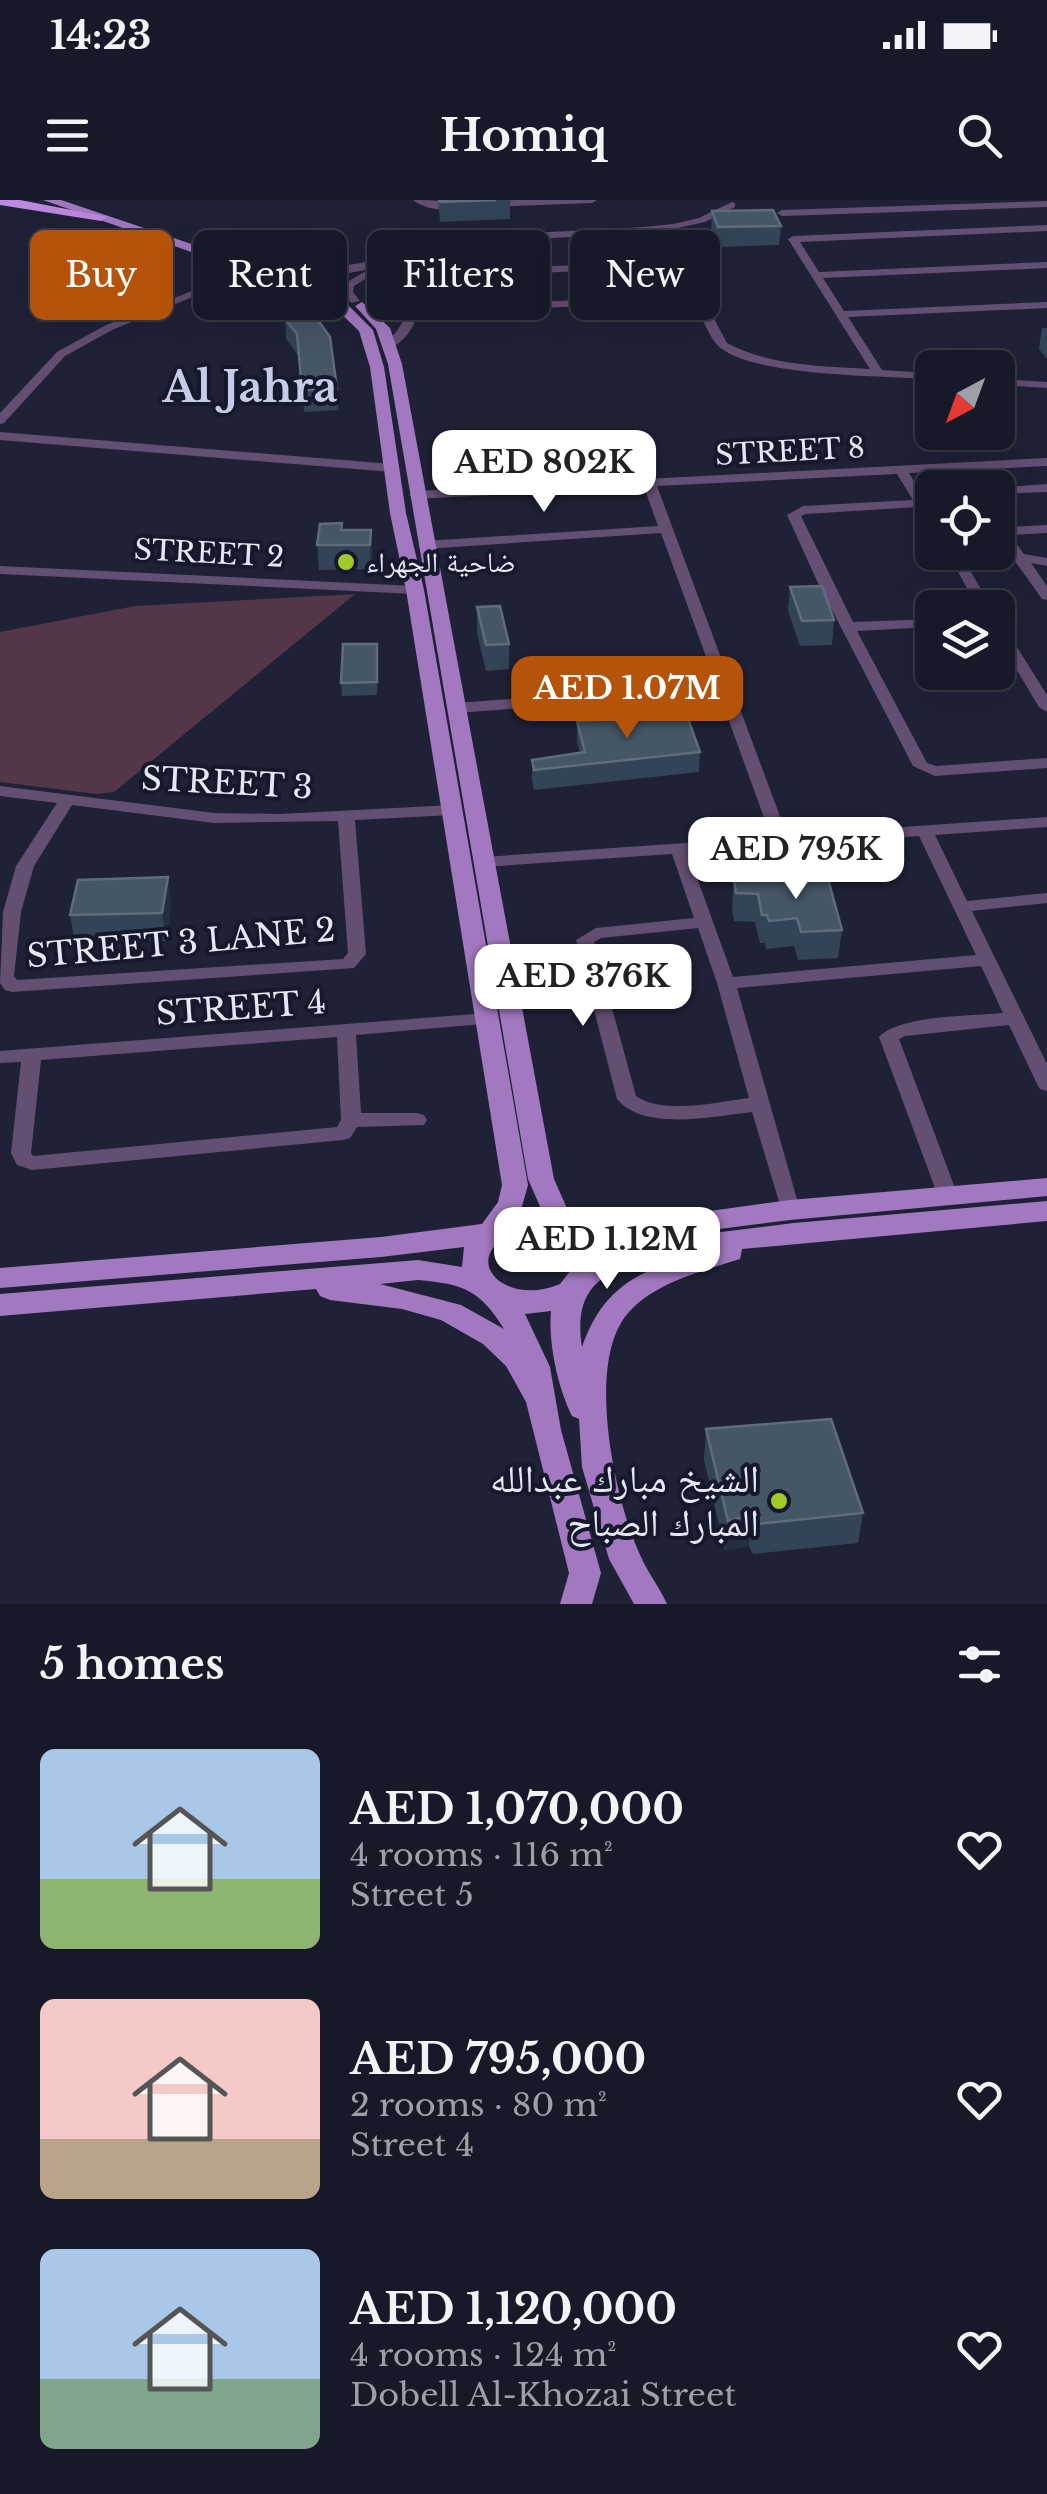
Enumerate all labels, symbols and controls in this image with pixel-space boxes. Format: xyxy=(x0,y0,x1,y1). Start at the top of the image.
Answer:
text: 14:23 xyxy=(50,12,152,59)
text: Homiq xyxy=(440,107,607,163)
icon: menu xyxy=(40,108,95,163)
icon: search xyxy=(952,108,1007,163)
chip: Buy xyxy=(30,230,173,320)
chip: Rent xyxy=(193,230,347,320)
chip: Filters xyxy=(367,230,550,320)
chip: New xyxy=(570,230,720,320)
north arrow xyxy=(915,350,1015,450)
map controls xyxy=(915,350,1015,690)
district label: Al Jahra xyxy=(161,361,338,413)
pin: AED 802K xyxy=(441,430,647,515)
street label: STREET 8 xyxy=(714,430,866,473)
text: AED 802K xyxy=(454,442,634,482)
button: locate xyxy=(915,470,1015,570)
street label: STREET 2 xyxy=(133,532,285,575)
place label: ضاحية الجهراء xyxy=(366,545,516,580)
marker: ضاحية الجهراء xyxy=(335,551,357,573)
button: layers xyxy=(915,590,1015,690)
pin: AED 1.07M xyxy=(513,656,741,741)
text: AED 1.07M xyxy=(533,668,721,708)
street label: STREET 3 xyxy=(140,759,314,807)
pin: AED 795K xyxy=(693,817,899,902)
text: AED 795K xyxy=(710,829,882,869)
street label: STREET 3 LANE 2 xyxy=(25,910,337,976)
pin: AED 376K xyxy=(480,944,686,1029)
text: AED 376K xyxy=(496,956,670,996)
street label: STREET 4 xyxy=(155,982,327,1034)
pin: AED 1.12M xyxy=(493,1207,721,1292)
text: AED 1.12M xyxy=(516,1219,698,1259)
place label: الشيخ مبارك عبدالله المبارك الصباح xyxy=(490,1455,759,1547)
marker: الشيخ مبارك عبدالله المبارك الصباح xyxy=(768,1490,790,1512)
icon: filters xyxy=(952,1637,1007,1692)
text: 5 homes xyxy=(40,1638,224,1690)
text: AED 1,070,000 xyxy=(350,1783,684,1835)
icon: home xyxy=(120,1789,240,1909)
icon: heart xyxy=(952,1822,1007,1877)
text: 4 rooms · 116 m² xyxy=(350,1835,613,1875)
text: Street 5 xyxy=(350,1875,474,1915)
text: AED 795,000 xyxy=(350,2033,646,2085)
icon: home xyxy=(120,2039,240,2159)
icon: heart xyxy=(952,2072,1007,2127)
text: 2 rooms · 80 m² xyxy=(350,2085,607,2125)
text: Street 4 xyxy=(350,2125,474,2165)
text: AED 1,120,000 xyxy=(350,2283,677,2335)
icon: home xyxy=(120,2289,240,2409)
icon: heart xyxy=(952,2322,1007,2377)
text: 4 rooms · 124 m² xyxy=(350,2335,616,2375)
text: Dobell Al-Khozai Street xyxy=(350,2375,736,2415)

